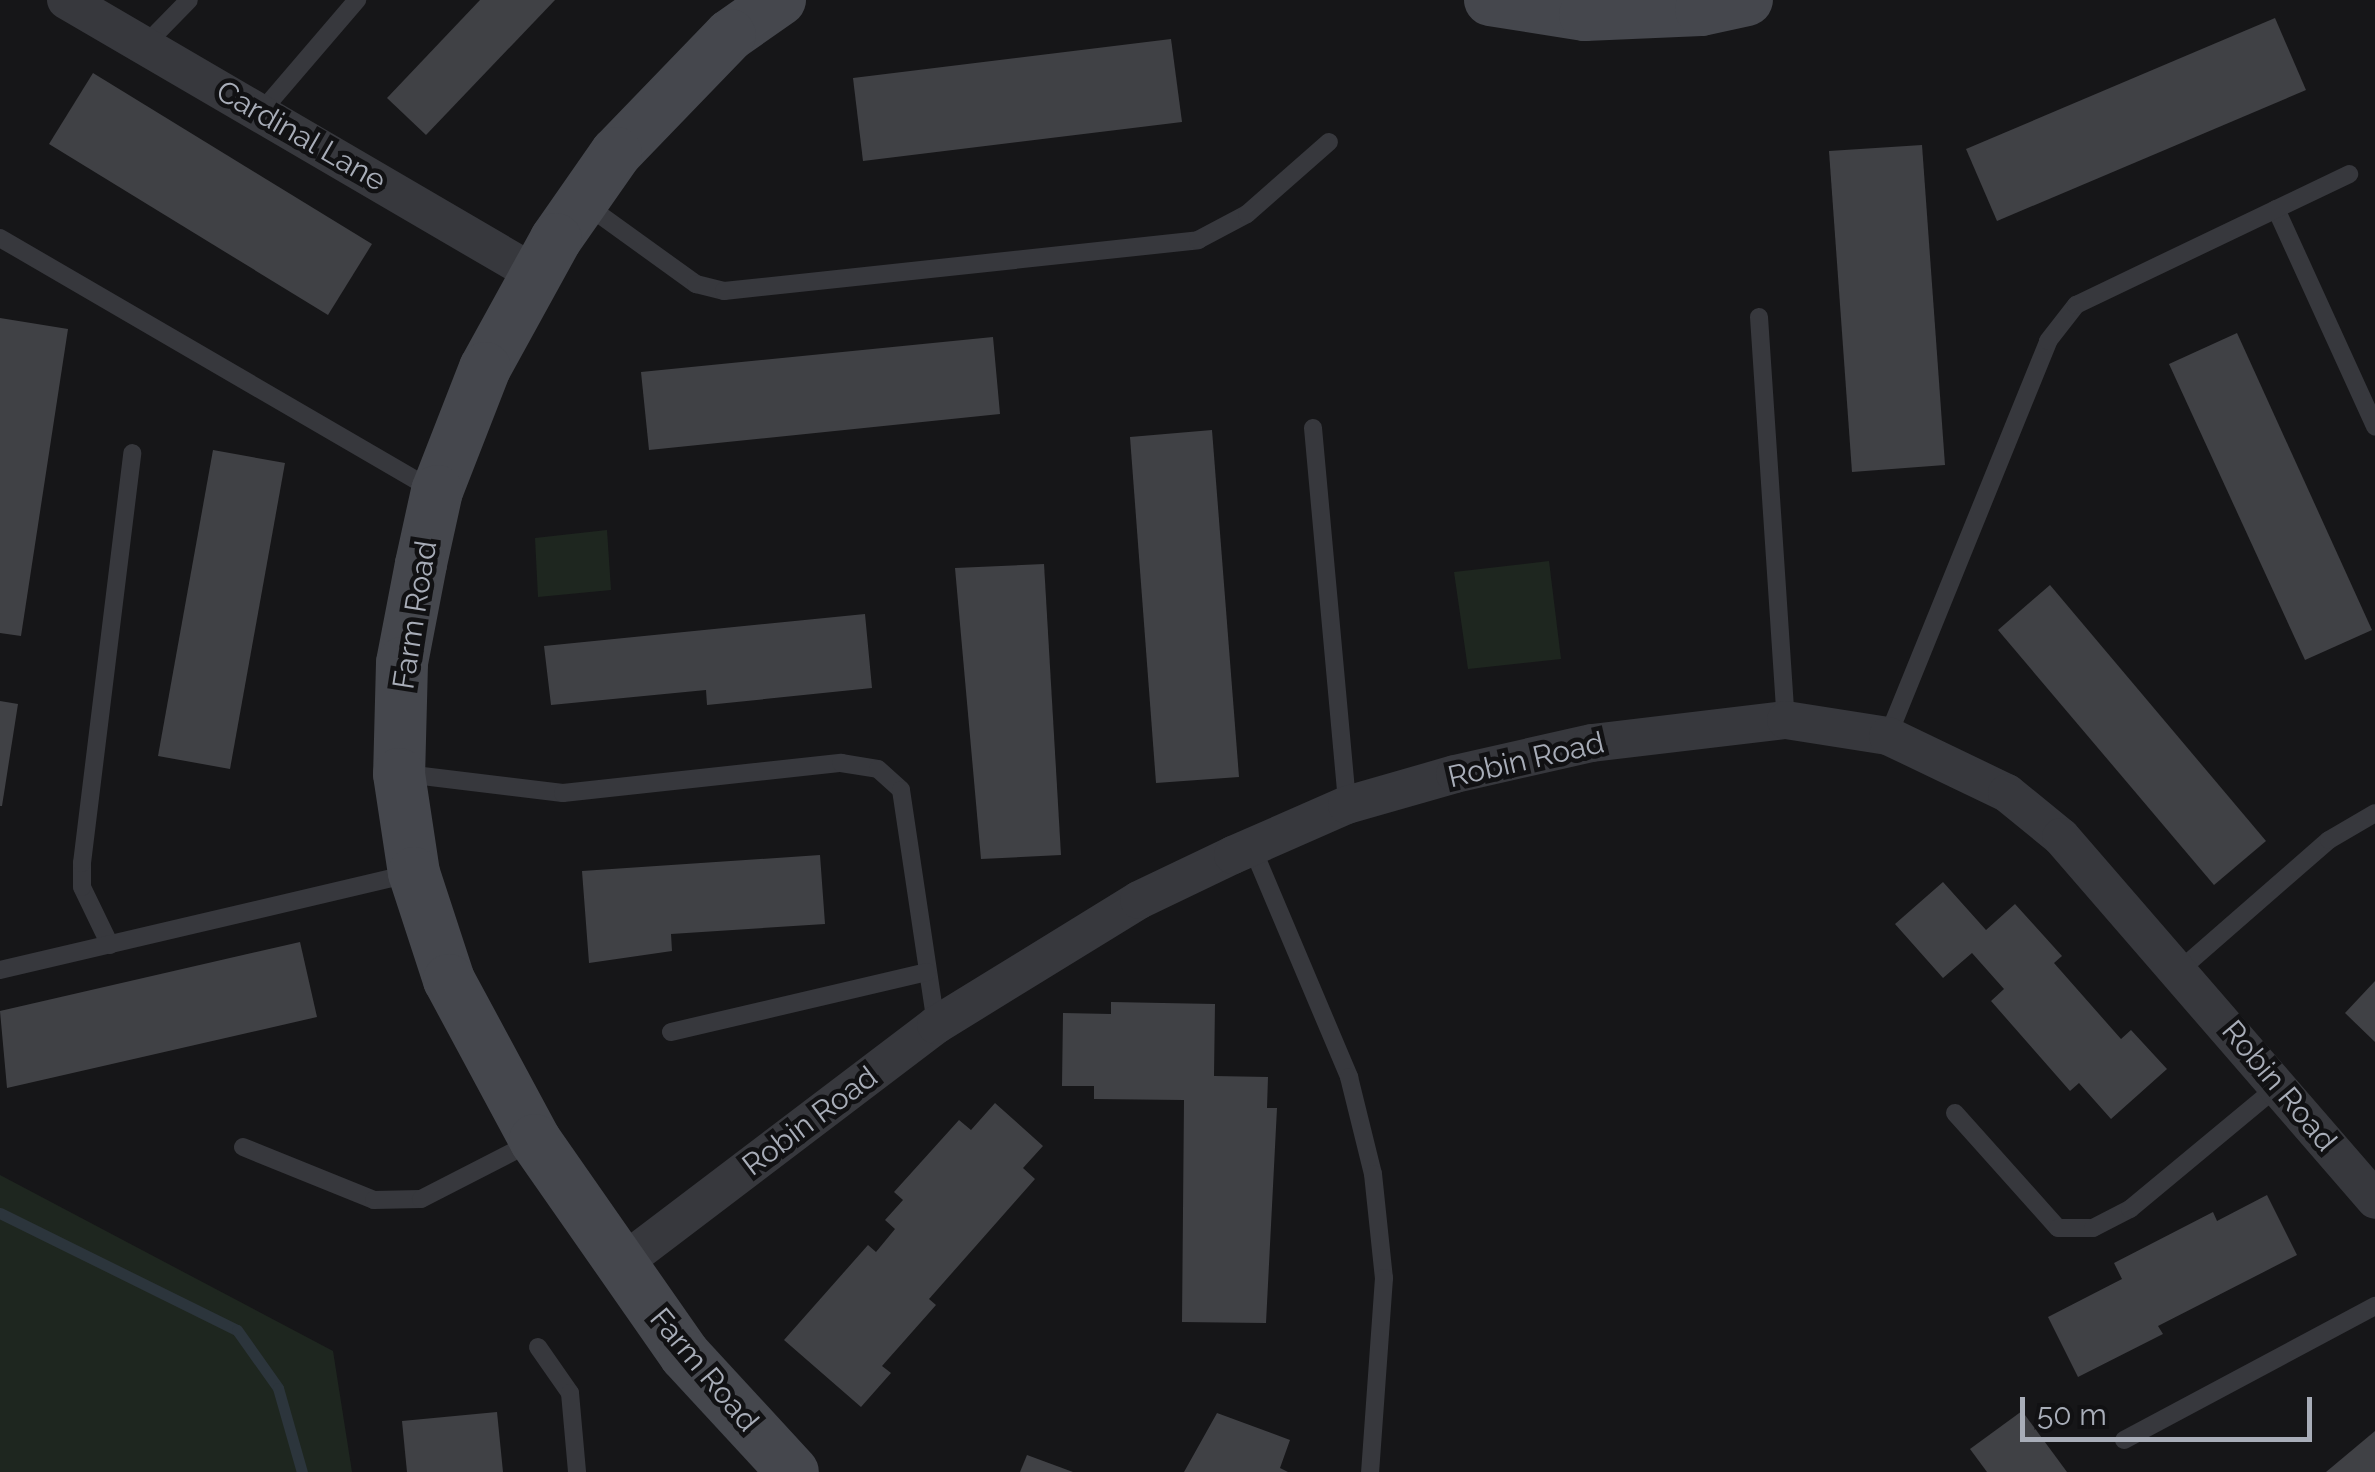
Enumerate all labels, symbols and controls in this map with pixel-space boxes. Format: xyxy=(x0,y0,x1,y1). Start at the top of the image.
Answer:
street label: Cardinal Lane xyxy=(209,73,393,199)
street label: Farm Road xyxy=(386,538,444,692)
street label: Robin Road xyxy=(1444,725,1608,795)
street label: Robin Road xyxy=(2214,1013,2344,1159)
street label: Robin Road xyxy=(736,1059,884,1183)
street label: Farm Road xyxy=(642,1301,766,1439)
scale bar xyxy=(2025,1377,2318,1439)
text: 50 m xyxy=(2037,1397,2107,1432)

